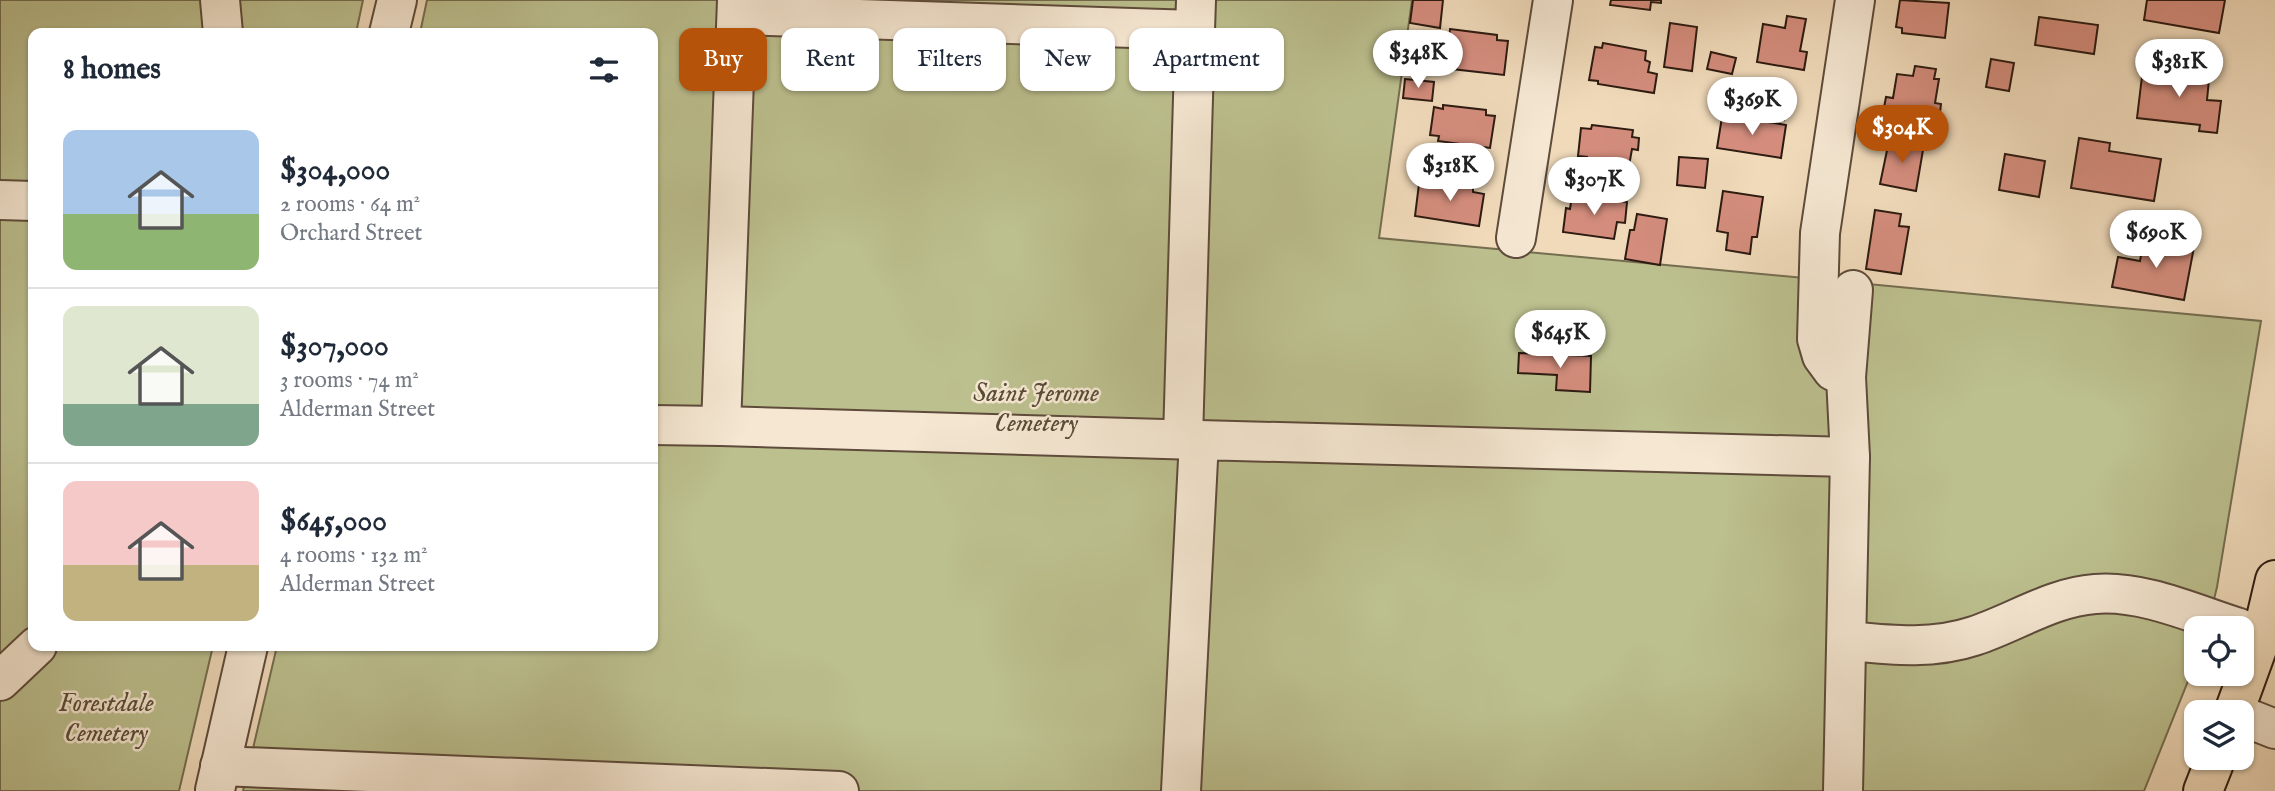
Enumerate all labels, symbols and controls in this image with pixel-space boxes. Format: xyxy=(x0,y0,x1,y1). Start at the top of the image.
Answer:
chip: Buy xyxy=(679,28,767,91)
chip: Rent xyxy=(781,28,879,91)
chip: Filters xyxy=(893,28,1006,91)
chip: New xyxy=(1020,28,1115,91)
chip: Apartment xyxy=(1129,28,1284,91)
pin: $348K xyxy=(1369,31,1467,90)
text: $348K xyxy=(1389,38,1447,67)
pin: $381K xyxy=(2130,40,2228,99)
text: $381K xyxy=(2151,47,2207,76)
text: 8 homes xyxy=(63,51,161,89)
icon: filters xyxy=(585,51,623,89)
pin: $369K xyxy=(1703,78,1801,137)
text: $369K xyxy=(1723,85,1781,114)
pin: $304K xyxy=(1853,106,1951,165)
text: $304K xyxy=(1872,113,1932,142)
pin: $318K xyxy=(1401,144,1499,203)
text: $318K xyxy=(1422,151,1478,180)
text: $304,000 xyxy=(280,152,390,190)
icon: home xyxy=(119,158,203,242)
pin: $307K xyxy=(1545,158,1643,217)
text: $307K xyxy=(1564,165,1624,194)
text: 2 rooms · 64 m² xyxy=(280,190,420,219)
pin: $690K xyxy=(2107,210,2205,270)
text: $690K xyxy=(2126,218,2186,247)
text: Orchard Street xyxy=(280,219,422,248)
pin: $645K xyxy=(1511,310,1609,370)
text: $645K xyxy=(1531,318,1589,347)
text: $307,000 xyxy=(280,328,389,366)
icon: home xyxy=(119,334,203,418)
text: 3 rooms · 74 m² xyxy=(280,366,419,395)
park label: Saint Jerome Cemetery xyxy=(973,377,1099,440)
text: Alderman Street xyxy=(280,395,435,424)
text: $645,000 xyxy=(280,503,387,541)
icon: home xyxy=(119,509,203,593)
text: 4 rooms · 132 m² xyxy=(280,541,428,570)
text: Alderman Street xyxy=(280,570,435,599)
map controls xyxy=(2184,616,2254,770)
button: locate xyxy=(2184,616,2254,686)
park label: Forestdale Cemetery xyxy=(58,687,154,750)
button: layers xyxy=(2184,700,2254,770)

